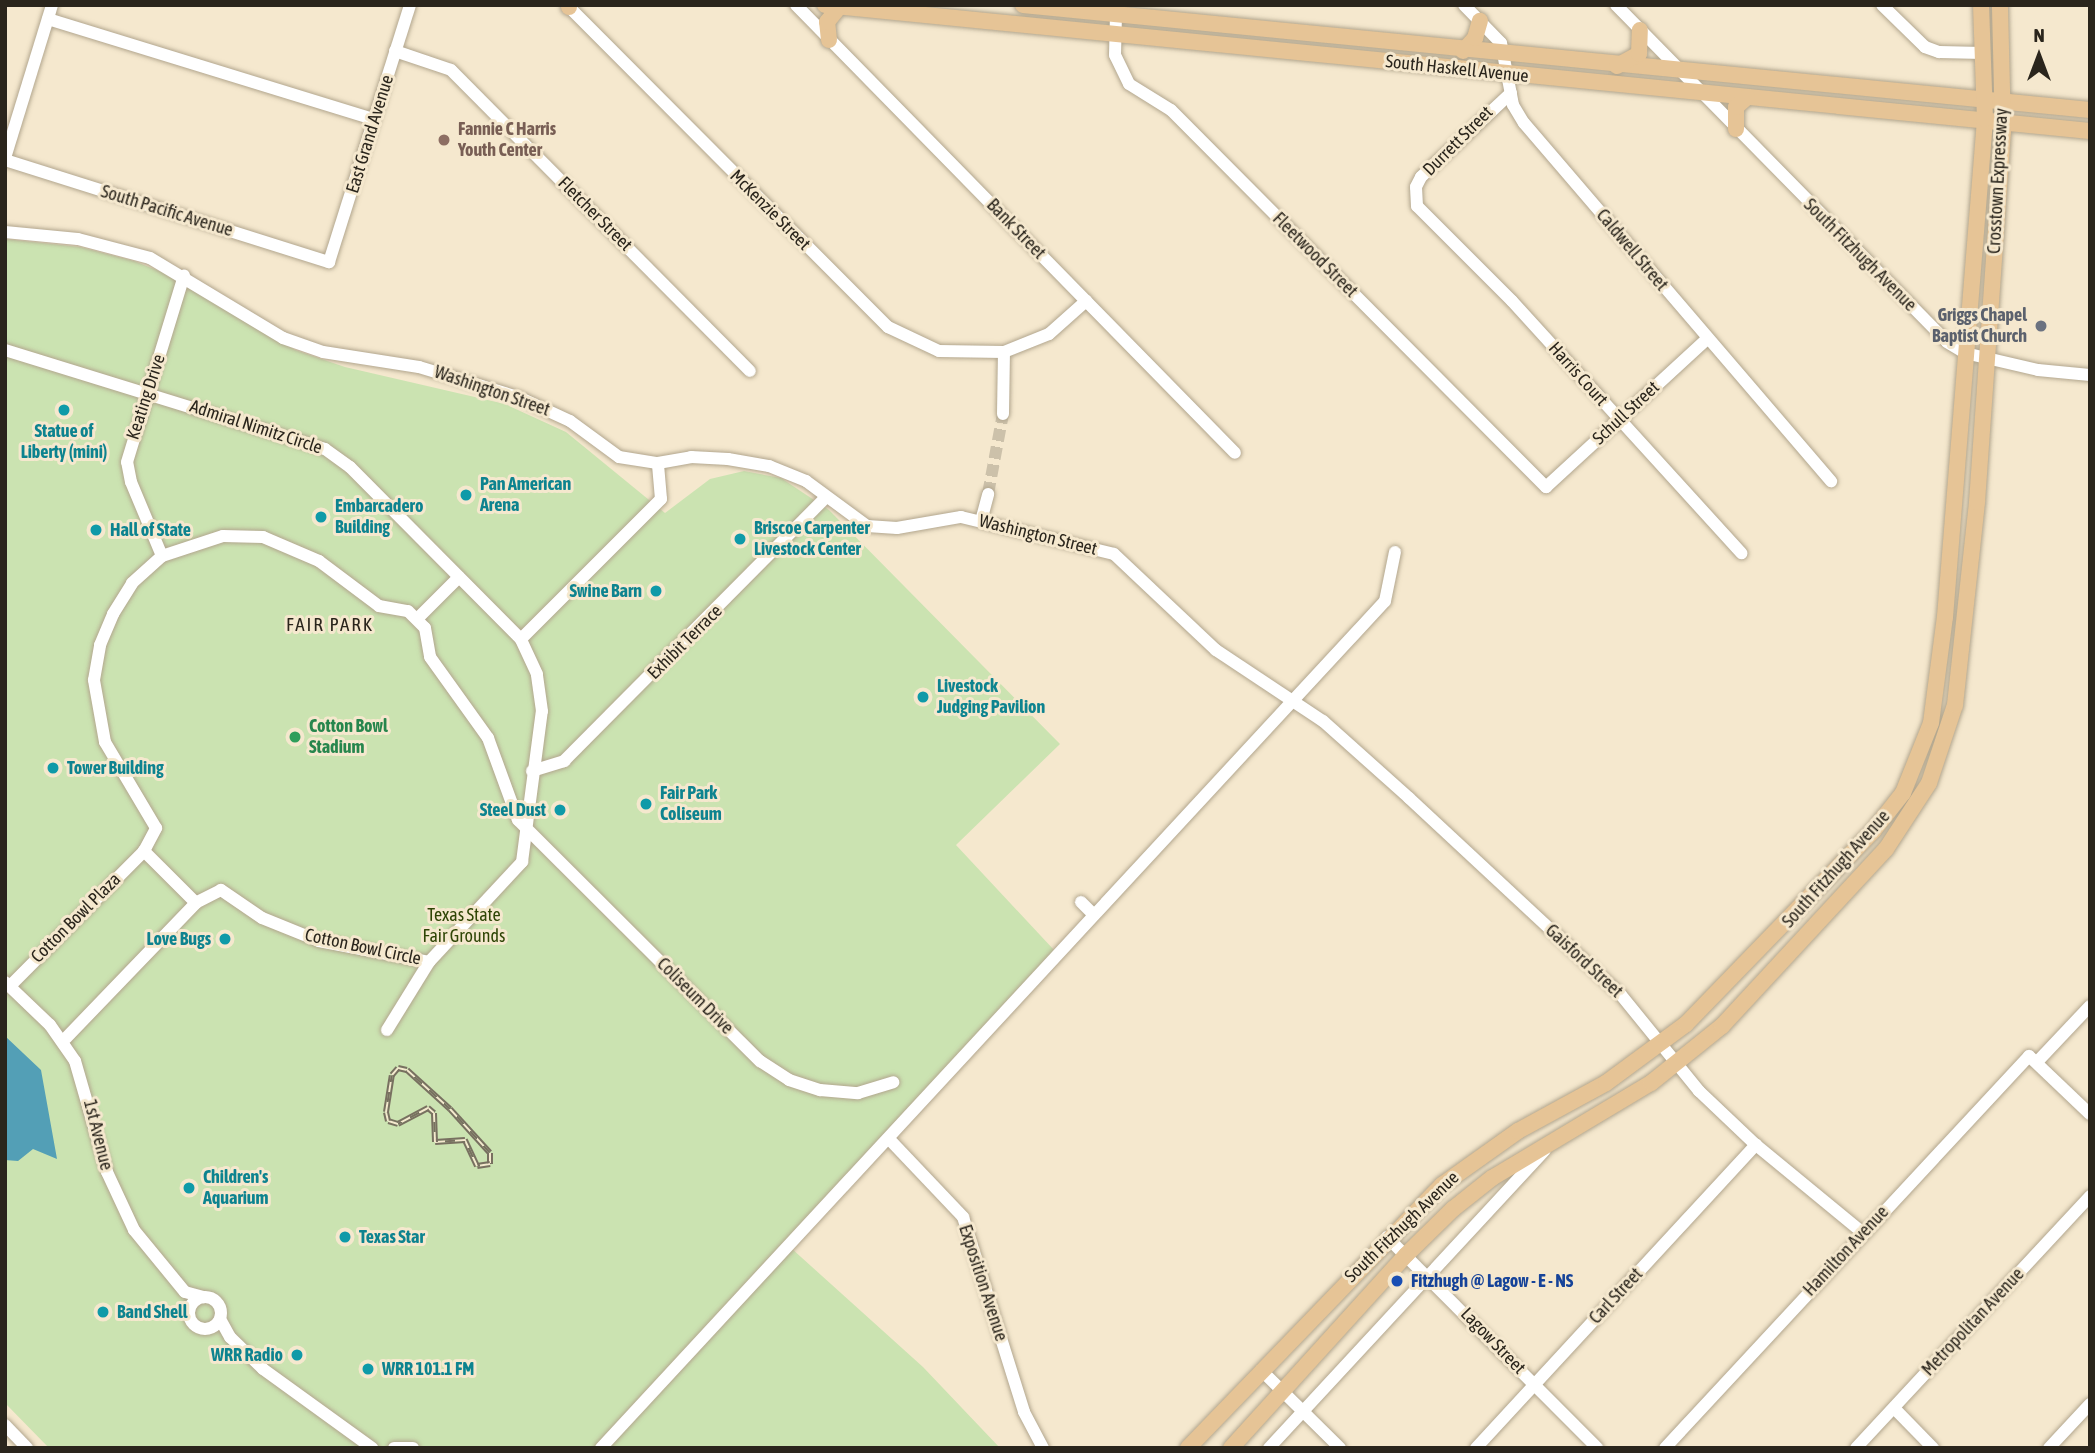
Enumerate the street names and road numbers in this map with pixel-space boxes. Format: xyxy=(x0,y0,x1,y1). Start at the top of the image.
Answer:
street label: South Haskell Avenue xyxy=(1384,51,1530,87)
street label: East Grand Avenue xyxy=(342,72,398,196)
street label: Durrett Street xyxy=(1419,102,1497,180)
street label: Crosstown Expressway xyxy=(1983,108,2013,254)
street label: McKenzie Street xyxy=(725,165,815,255)
street label: Fletcher Street xyxy=(553,172,637,256)
street label: South Pacific Avenue xyxy=(98,181,236,241)
street label: Bank Street xyxy=(982,194,1050,264)
street label: South Fitzhugh Avenue xyxy=(1799,194,1921,316)
street label: Caldwell Street xyxy=(1592,205,1672,295)
street label: Fleetwood Street xyxy=(1268,208,1362,302)
street label: Harris Court xyxy=(1544,338,1612,410)
street label: Keating Drive xyxy=(122,352,170,442)
street label: Washington Street xyxy=(431,361,553,421)
street label: Schull Street xyxy=(1588,377,1664,449)
street label: Admiral Nimitz Circle xyxy=(187,395,325,459)
street label: Washington Street xyxy=(977,510,1099,560)
street label: Exhibit Terrace xyxy=(643,600,727,684)
street label: South Fitzhugh Avenue xyxy=(1778,806,1894,932)
street label: Cotton Bowl Plaza xyxy=(27,869,125,967)
street label: Gaisford Street xyxy=(1541,920,1627,1002)
street label: Cotton Bowl Circle xyxy=(303,924,423,970)
street label: Coliseum Drive xyxy=(652,953,738,1039)
street label: 1st Avenue xyxy=(79,1097,117,1173)
street label: South Fitzhugh Avenue xyxy=(1340,1167,1464,1287)
street label: Hamilton Avenue xyxy=(1799,1202,1893,1300)
street label: Exposition Avenue xyxy=(954,1222,1012,1344)
street label: Carl Street xyxy=(1585,1264,1647,1328)
street label: Metropolitan Avenue xyxy=(1917,1264,2029,1380)
street label: Lagow Street xyxy=(1456,1303,1530,1379)

